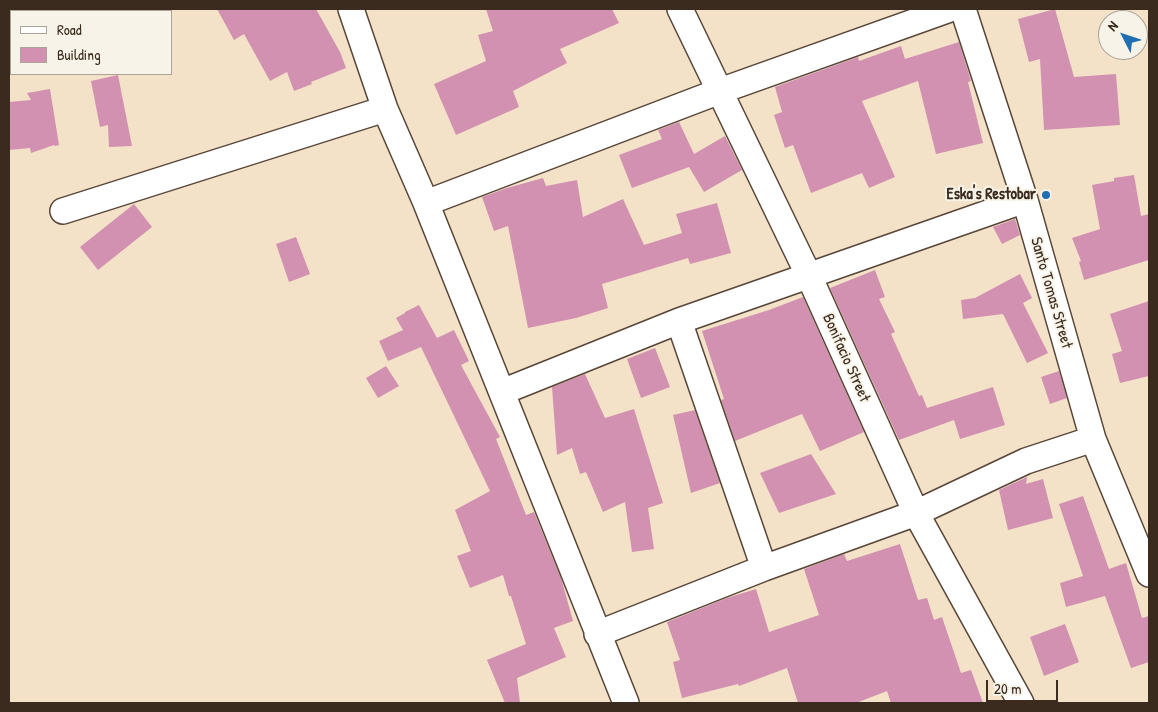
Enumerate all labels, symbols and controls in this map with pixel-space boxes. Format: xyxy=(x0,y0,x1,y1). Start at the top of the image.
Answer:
legend xyxy=(10,10,172,75)
north arrow xyxy=(1098,10,1148,60)
text: N xyxy=(1102,16,1122,35)
text: Road xyxy=(57,19,82,40)
text: Building xyxy=(57,44,101,65)
place label: Eska's Restobar xyxy=(947,185,1036,205)
marker: Eska's Restobar xyxy=(1040,189,1052,201)
street label: Santo Tomas Street xyxy=(1026,235,1076,351)
street label: Bonifacio Street xyxy=(818,311,874,405)
scale bar xyxy=(988,670,1060,702)
text: 20 m xyxy=(994,678,1021,699)

